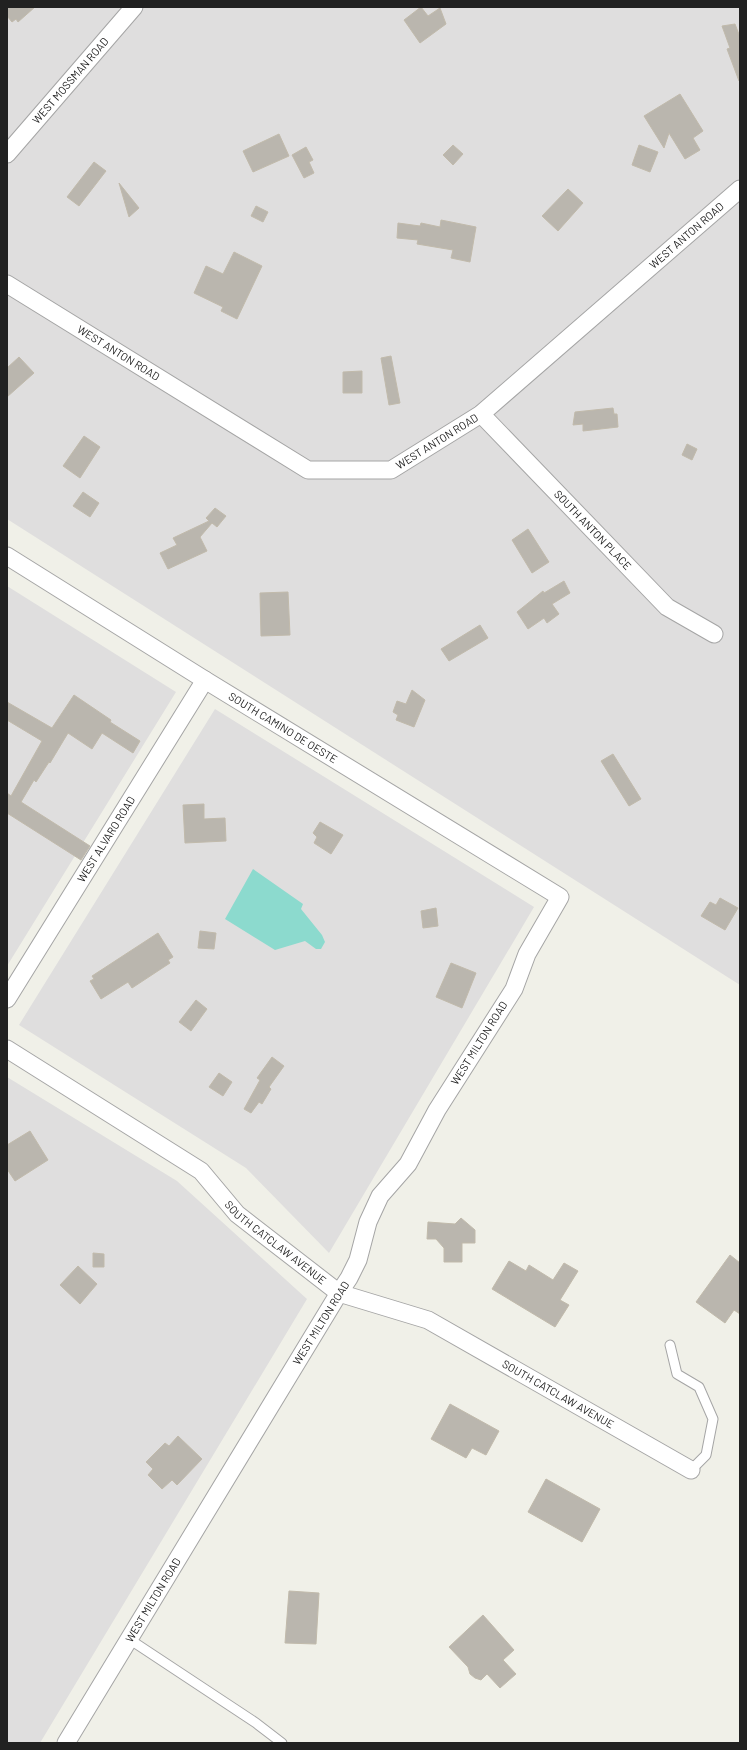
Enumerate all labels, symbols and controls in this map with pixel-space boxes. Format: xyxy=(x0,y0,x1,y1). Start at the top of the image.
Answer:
street label: WEST MOSSMAN ROAD xyxy=(29,34,111,126)
street label: WEST ANTON ROAD xyxy=(646,199,726,271)
street label: WEST ANTON ROAD xyxy=(75,322,162,383)
street label: WEST ANTON ROAD xyxy=(393,410,480,471)
street label: SOUTH ANTON PLACE xyxy=(552,487,635,572)
street label: SOUTH CAMINO DE OESTE xyxy=(227,689,340,766)
street label: WEST ALVARO ROAD xyxy=(74,794,137,884)
street label: WEST MILTON ROAD xyxy=(448,998,510,1087)
street label: SOUTH CATCLAW AVENUE xyxy=(223,1198,329,1287)
street label: WEST MILTON ROAD xyxy=(290,1278,352,1367)
street label: SOUTH CATCLAW AVENUE xyxy=(500,1357,617,1431)
street label: WEST MILTON ROAD xyxy=(122,1555,183,1644)

